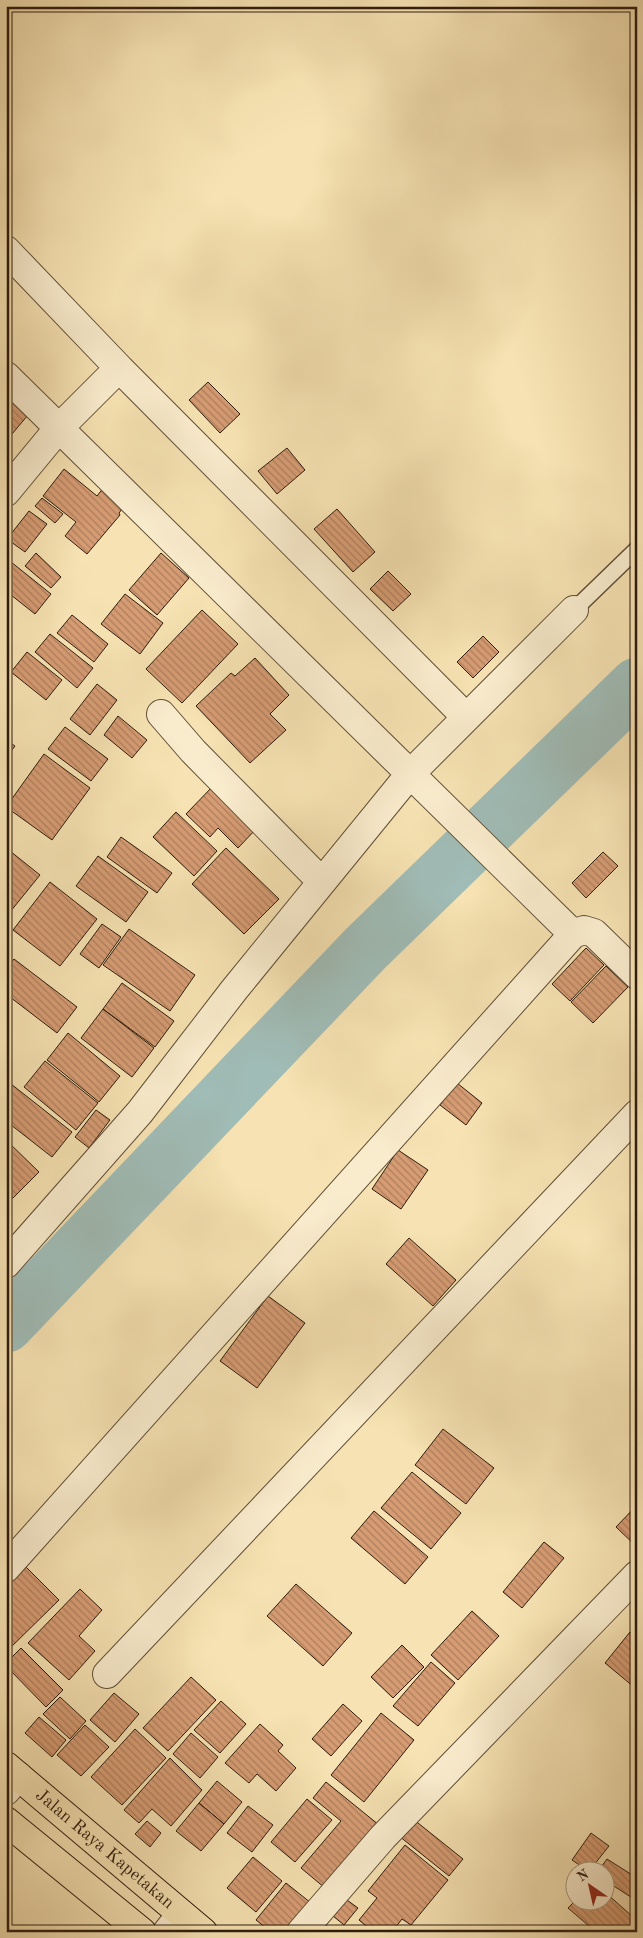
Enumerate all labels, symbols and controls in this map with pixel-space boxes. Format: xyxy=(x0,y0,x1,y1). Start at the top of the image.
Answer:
street label: Jalan Raya Kapetakan xyxy=(32,1786,178,1913)
north arrow xyxy=(566,1860,616,1910)
text: N xyxy=(575,1867,592,1885)

